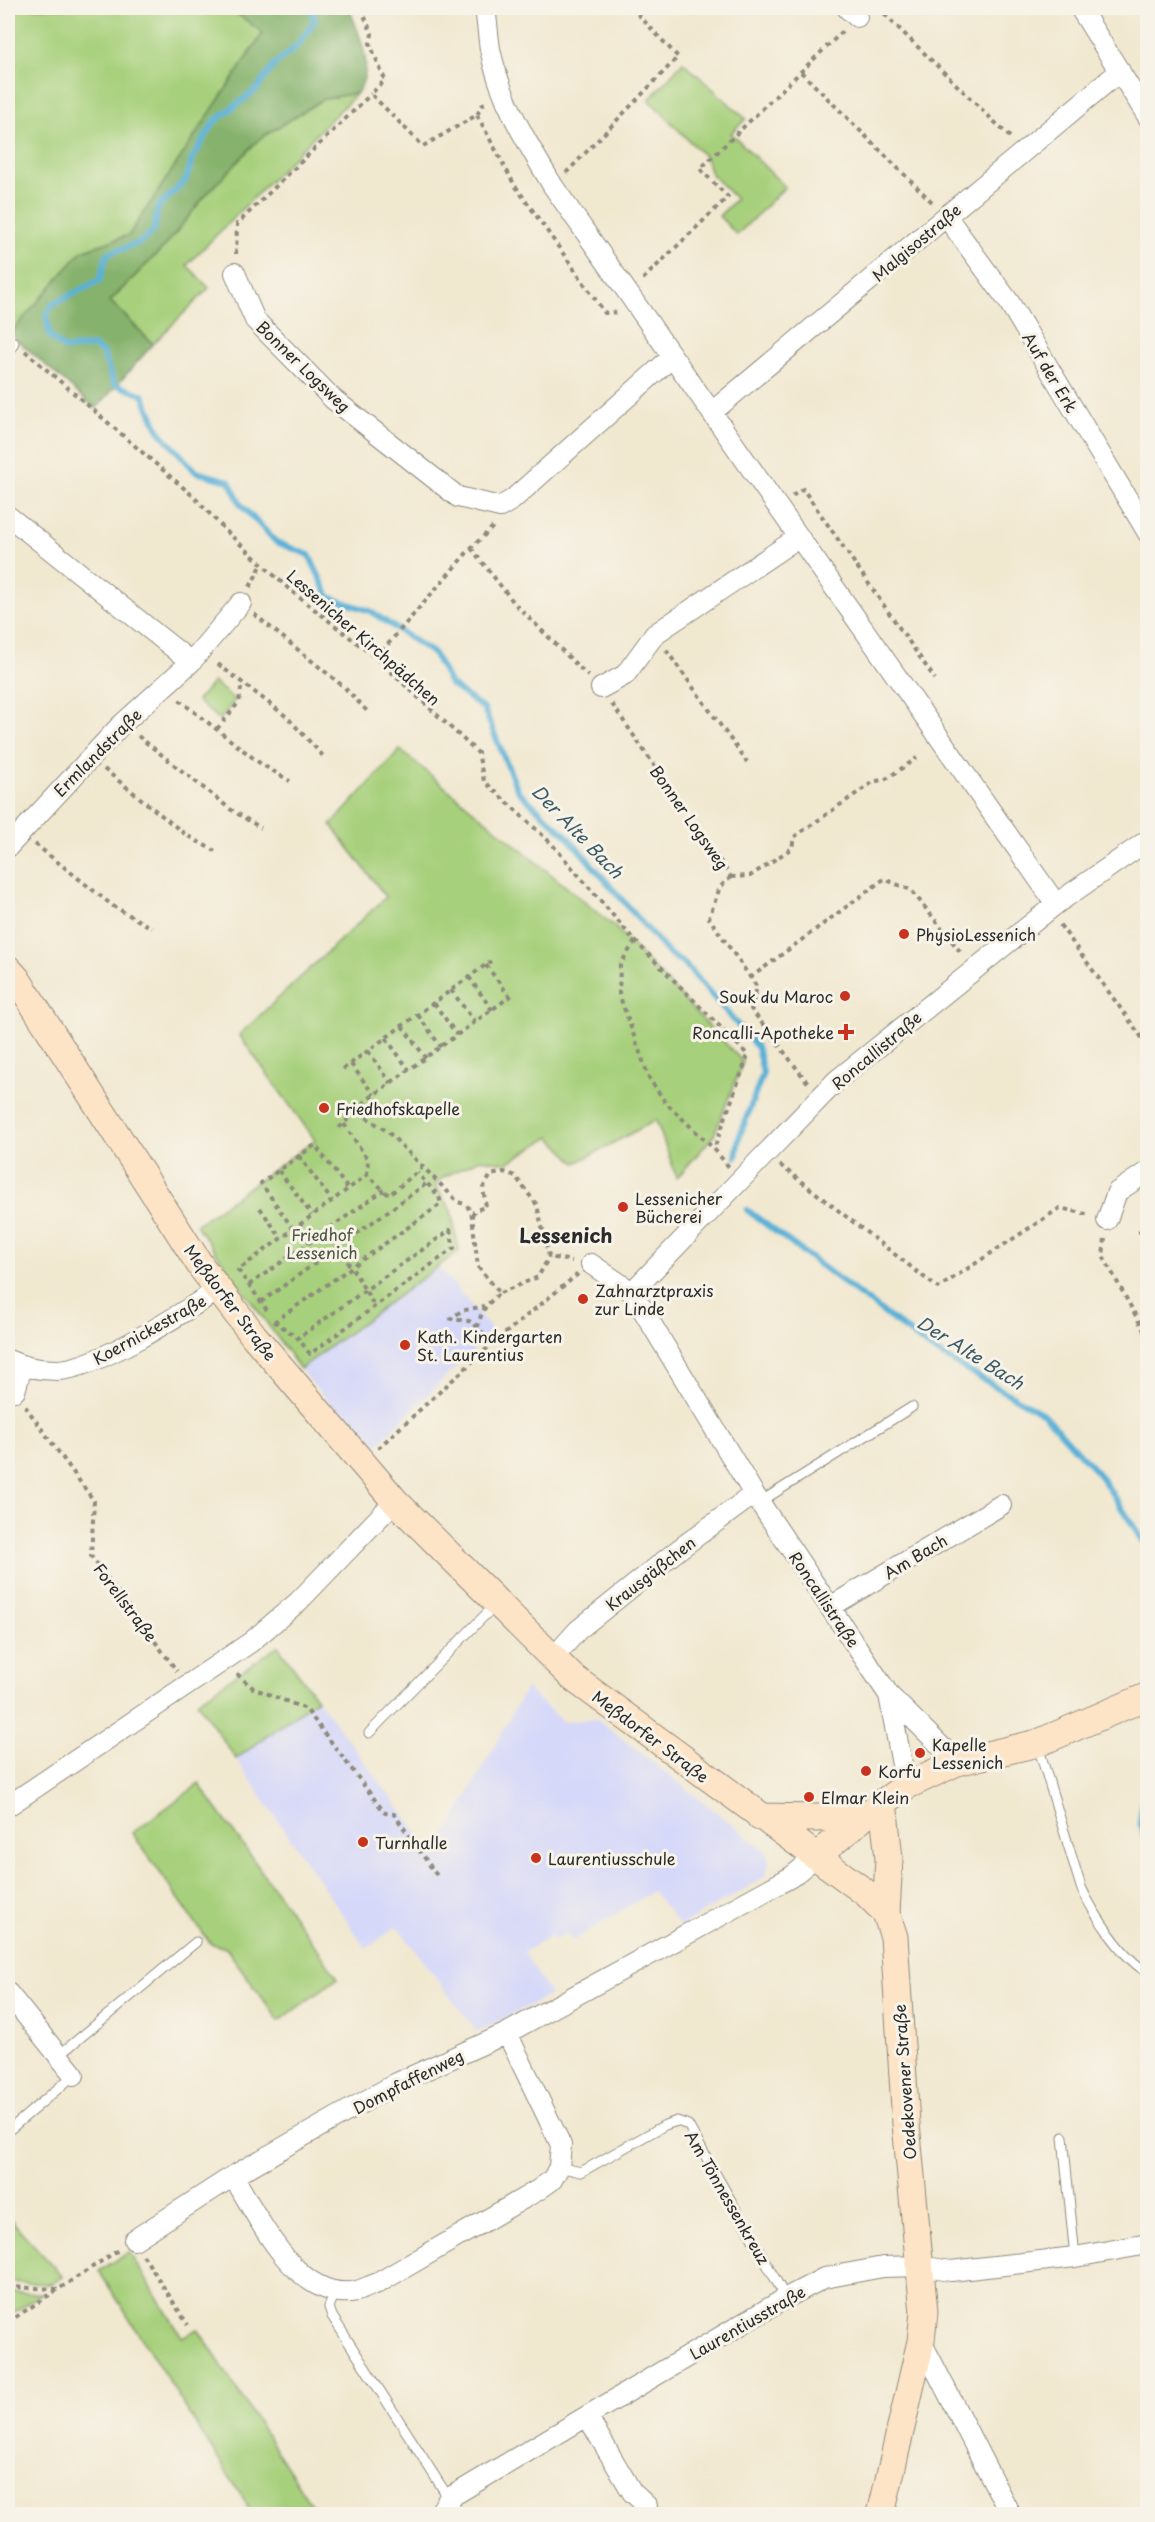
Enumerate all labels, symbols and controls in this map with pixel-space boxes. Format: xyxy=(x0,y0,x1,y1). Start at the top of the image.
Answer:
street label: Malgisostraße xyxy=(866,198,966,286)
street label: Bonner Logsweg xyxy=(251,315,357,417)
street label: Auf der Erk xyxy=(1018,327,1085,417)
street label: Lessenicher Kirchpädchen xyxy=(282,563,446,711)
street label: Ermlandstraße xyxy=(48,703,146,801)
street label: Bonner Logsweg xyxy=(645,760,735,874)
water label: Der Alte Bach xyxy=(526,778,630,884)
place label: PhysioLessenich xyxy=(916,922,1036,946)
marker: PhysioLessenich xyxy=(897,927,911,941)
place label: Souk du Maroc xyxy=(719,984,833,1008)
marker: Souk du Maroc xyxy=(838,989,852,1003)
street label: Roncallistraße xyxy=(826,1005,926,1095)
place label: Roncalli-Apotheke xyxy=(692,1020,834,1044)
marker: Roncalli-Apotheke xyxy=(839,1025,853,1039)
place label: Friedhofskapelle xyxy=(336,1096,460,1120)
marker: Friedhofskapelle xyxy=(317,1101,331,1115)
place label: Lessenicher Bücherei xyxy=(635,1186,723,1228)
marker: Lessenicher Bücherei xyxy=(616,1200,630,1214)
district label: Lessenich xyxy=(519,1220,613,1250)
park label: Friedhof Lessenich xyxy=(286,1222,358,1264)
street label: Meßdorfer Straße xyxy=(179,1239,283,1365)
place label: Zahnarztpraxis zur Linde xyxy=(595,1278,714,1320)
street label: Koernickestraße xyxy=(88,1288,210,1370)
marker: Zahnarztpraxis zur Linde xyxy=(576,1292,590,1306)
water label: Der Alte Bach xyxy=(912,1308,1030,1396)
place label: Kath. Kindergarten St. Laurentius xyxy=(417,1324,563,1366)
marker: Kath. Kindergarten St. Laurentius xyxy=(398,1338,412,1352)
street label: Am Bach xyxy=(879,1528,951,1584)
street label: Krausgäßchen xyxy=(600,1530,700,1616)
street label: Roncallistraße xyxy=(784,1546,866,1652)
street label: Forellstraße xyxy=(88,1558,164,1646)
street label: Meßdorfer Straße xyxy=(588,1684,714,1788)
place label: Kapelle Lessenich xyxy=(932,1732,1003,1774)
marker: Kapelle Lessenich xyxy=(913,1746,927,1760)
place label: Korfu xyxy=(878,1759,921,1783)
marker: Korfu xyxy=(859,1764,873,1778)
place label: Elmar Klein xyxy=(821,1785,909,1809)
marker: Elmar Klein xyxy=(802,1790,816,1804)
place label: Turnhalle xyxy=(375,1830,448,1854)
marker: Turnhalle xyxy=(356,1835,370,1849)
place label: Laurentiusschule xyxy=(548,1846,676,1870)
marker: Laurentiusschule xyxy=(529,1851,543,1865)
street label: Oedekovener Straße xyxy=(887,2003,921,2161)
street label: Dompfaffenweg xyxy=(348,2043,468,2119)
street label: Am Tönnessenkreuz xyxy=(680,2126,776,2269)
street label: Laurentiusstraße xyxy=(685,2279,809,2365)

